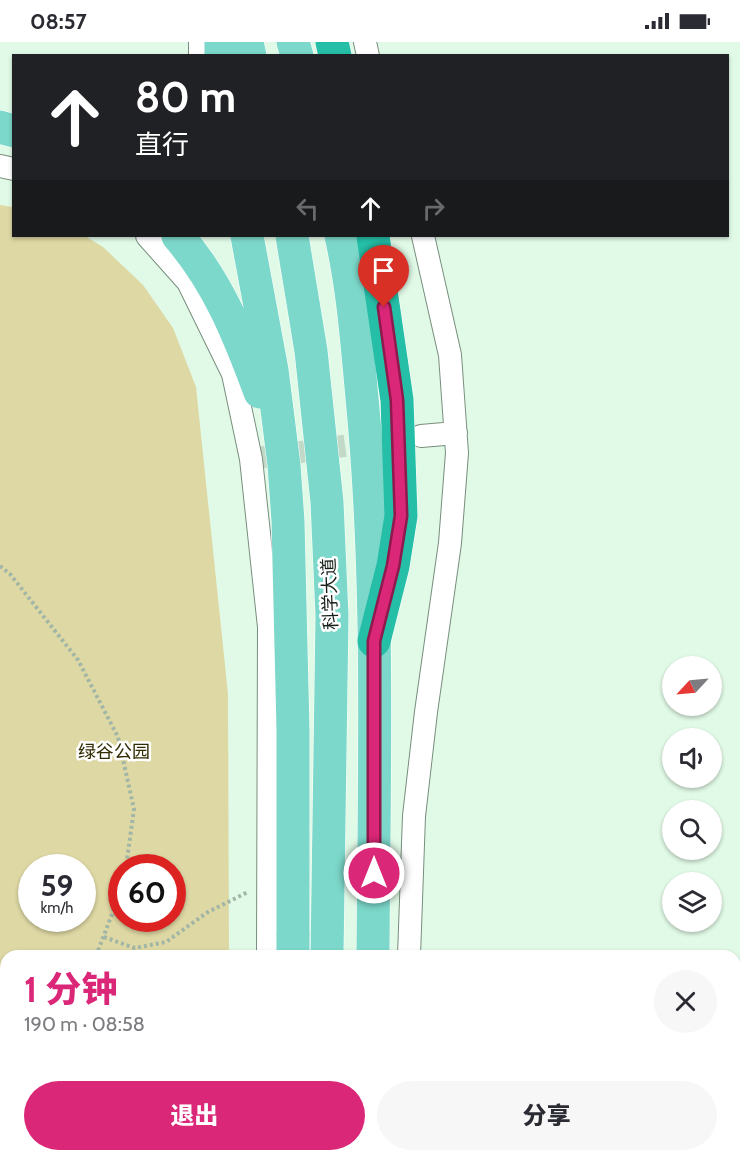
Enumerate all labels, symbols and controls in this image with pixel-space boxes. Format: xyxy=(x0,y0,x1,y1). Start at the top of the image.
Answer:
text: 08:57 xyxy=(30,8,87,35)
text: 80 m xyxy=(135,71,236,123)
icon: ahead xyxy=(36,78,114,156)
text: 直行 xyxy=(135,128,189,161)
icon: left xyxy=(291,192,324,225)
icon: ahead xyxy=(354,192,387,225)
icon: right xyxy=(417,192,450,225)
pin xyxy=(358,245,409,307)
icon: arrive xyxy=(367,254,400,287)
street label: 科学大道 xyxy=(318,558,342,630)
north arrow xyxy=(662,656,722,716)
map controls xyxy=(662,656,722,932)
button: sound xyxy=(662,728,722,788)
park label: 绿谷公园 xyxy=(78,741,150,763)
button: search xyxy=(662,800,722,860)
position arrow xyxy=(342,841,406,905)
speed limit sign: 60 xyxy=(108,854,186,932)
text: 59 xyxy=(41,867,73,904)
button: layers xyxy=(662,872,722,932)
text: km/h xyxy=(41,899,73,917)
text: 1 分钟 xyxy=(24,967,117,1011)
button: close xyxy=(654,970,717,1033)
text: 190 m · 08:58 xyxy=(24,1012,145,1036)
button: 退出 xyxy=(24,1081,365,1150)
button: 分享 xyxy=(377,1081,717,1150)

